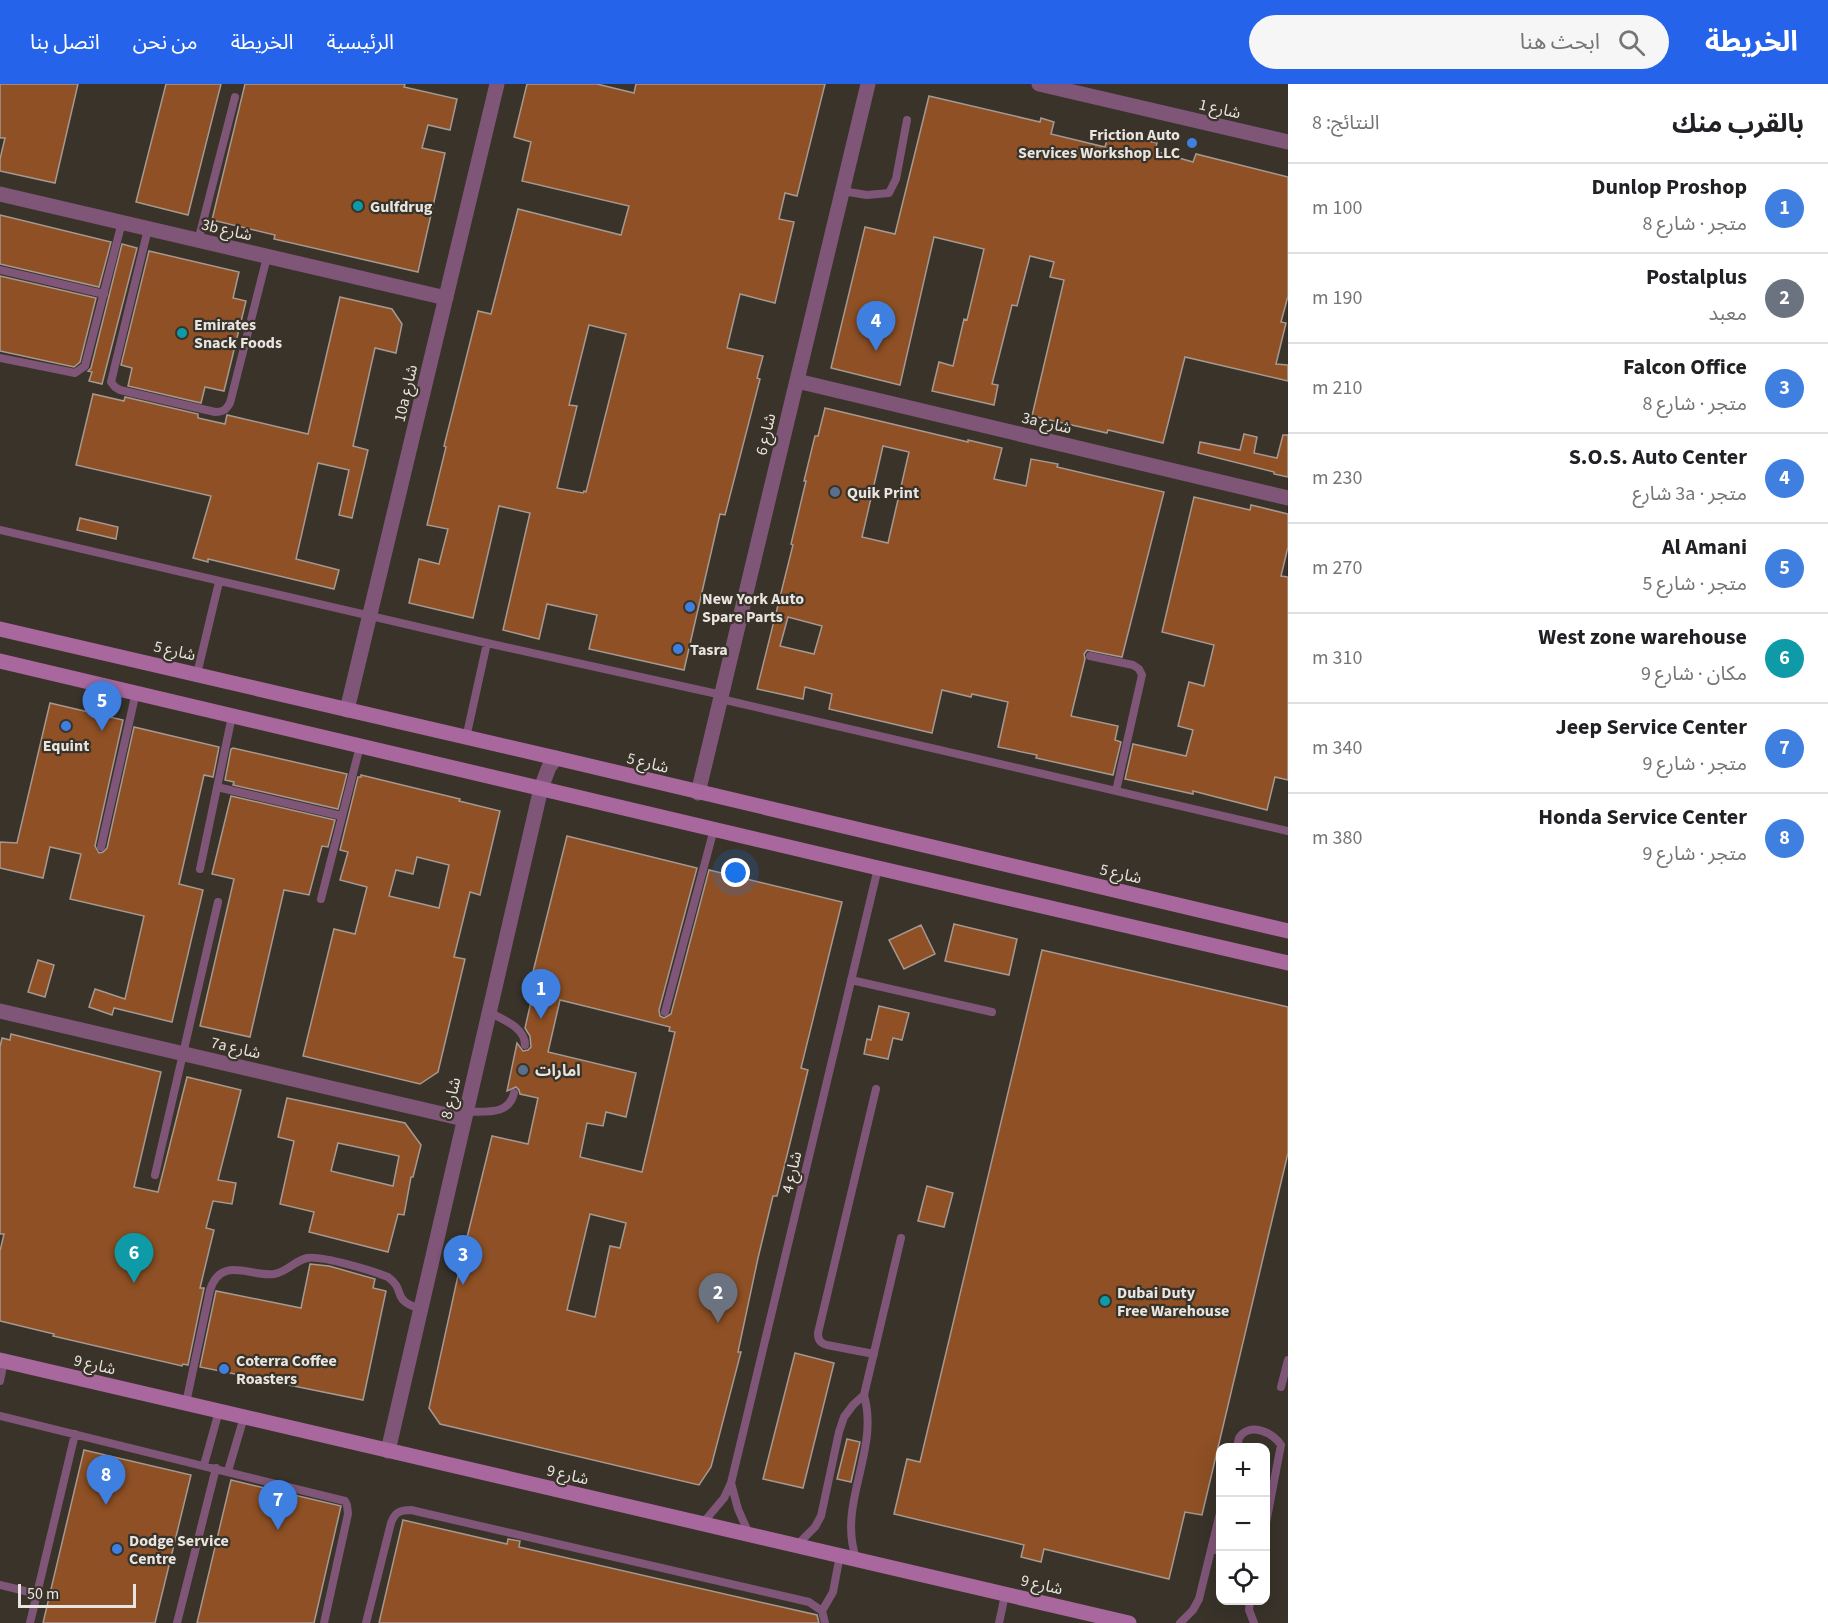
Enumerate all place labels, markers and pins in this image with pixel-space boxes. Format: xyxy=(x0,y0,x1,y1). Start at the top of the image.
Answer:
place label: Friction Auto Services Workshop LLC xyxy=(1018,124,1180,164)
marker: Friction Auto Services Workshop LLC xyxy=(1185,136,1199,150)
place label: Gulfdrug xyxy=(370,196,433,218)
marker: Gulfdrug xyxy=(351,199,365,213)
pin: 4 xyxy=(856,302,896,351)
place label: Emirates Snack Foods xyxy=(194,314,282,354)
marker: Emirates Snack Foods xyxy=(175,326,189,340)
place label: Quik Print xyxy=(847,482,919,504)
marker: Quik Print xyxy=(828,485,842,499)
place label: New York Auto Spare Parts xyxy=(702,588,804,628)
marker: New York Auto Spare Parts xyxy=(683,600,697,614)
place label: Tasra xyxy=(690,639,728,661)
marker: Tasra xyxy=(671,642,685,656)
pin: 5 xyxy=(82,682,122,731)
marker: Equint xyxy=(59,719,73,733)
place label: Equint xyxy=(43,735,89,757)
pin: 1 xyxy=(522,970,560,1019)
place label: امارات xyxy=(535,1060,581,1082)
marker: امارات xyxy=(516,1063,530,1077)
pin: 6 xyxy=(114,1234,154,1283)
pin: 3 xyxy=(444,1236,482,1285)
pin: 2 xyxy=(698,1274,738,1323)
place label: Dubai Duty Free Warehouse xyxy=(1117,1282,1229,1322)
marker: Dubai Duty Free Warehouse xyxy=(1098,1294,1112,1308)
place label: Coterra Coffee Roasters xyxy=(236,1350,337,1390)
marker: Coterra Coffee Roasters xyxy=(217,1362,231,1376)
pin: 8 xyxy=(86,1456,126,1505)
pin: 7 xyxy=(258,1480,298,1530)
place label: Dodge Service Centre xyxy=(129,1530,229,1570)
marker: Dodge Service Centre xyxy=(110,1542,124,1556)

